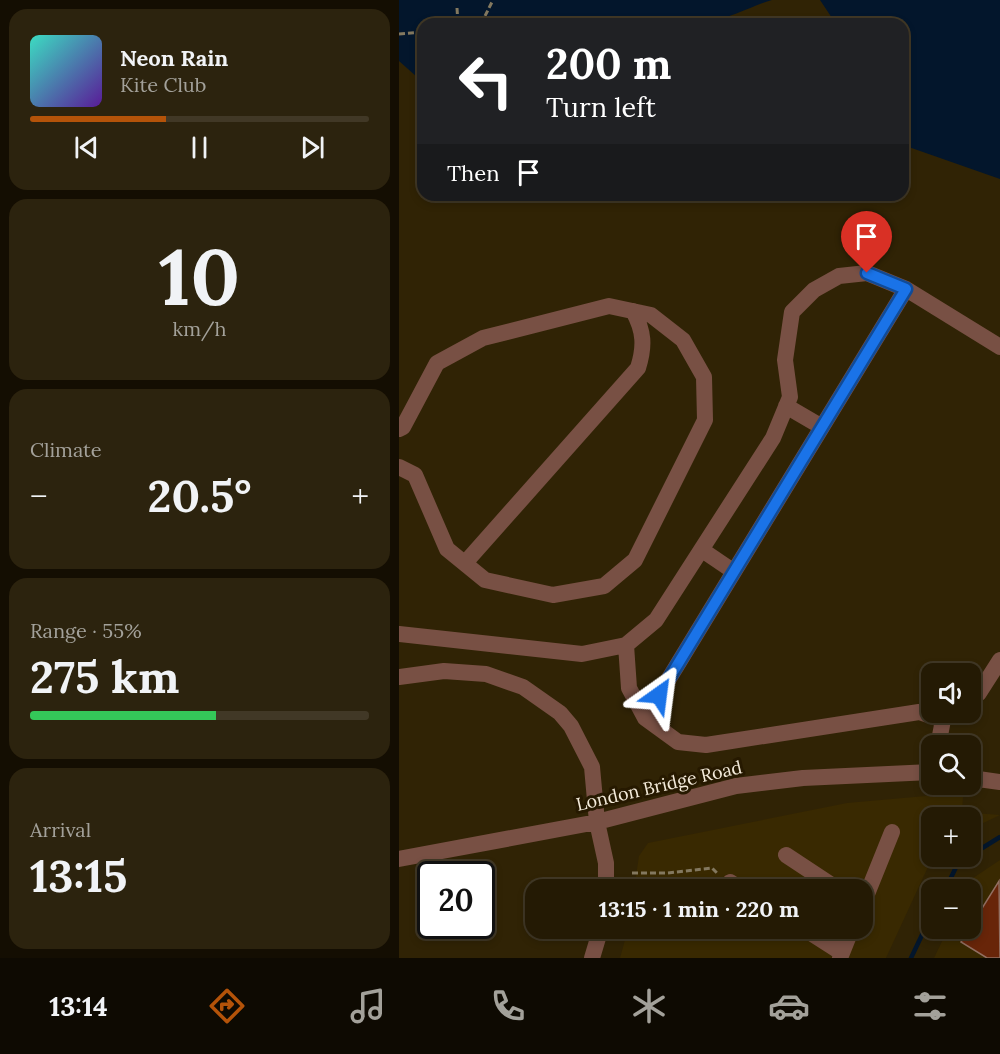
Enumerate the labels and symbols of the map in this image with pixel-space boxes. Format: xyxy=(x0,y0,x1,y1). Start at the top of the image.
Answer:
pin xyxy=(841,211,892,273)
position arrow xyxy=(627,663,691,727)
street label: London Bridge Road xyxy=(574,755,744,816)
speed limit sign: 20 xyxy=(417,861,495,939)

